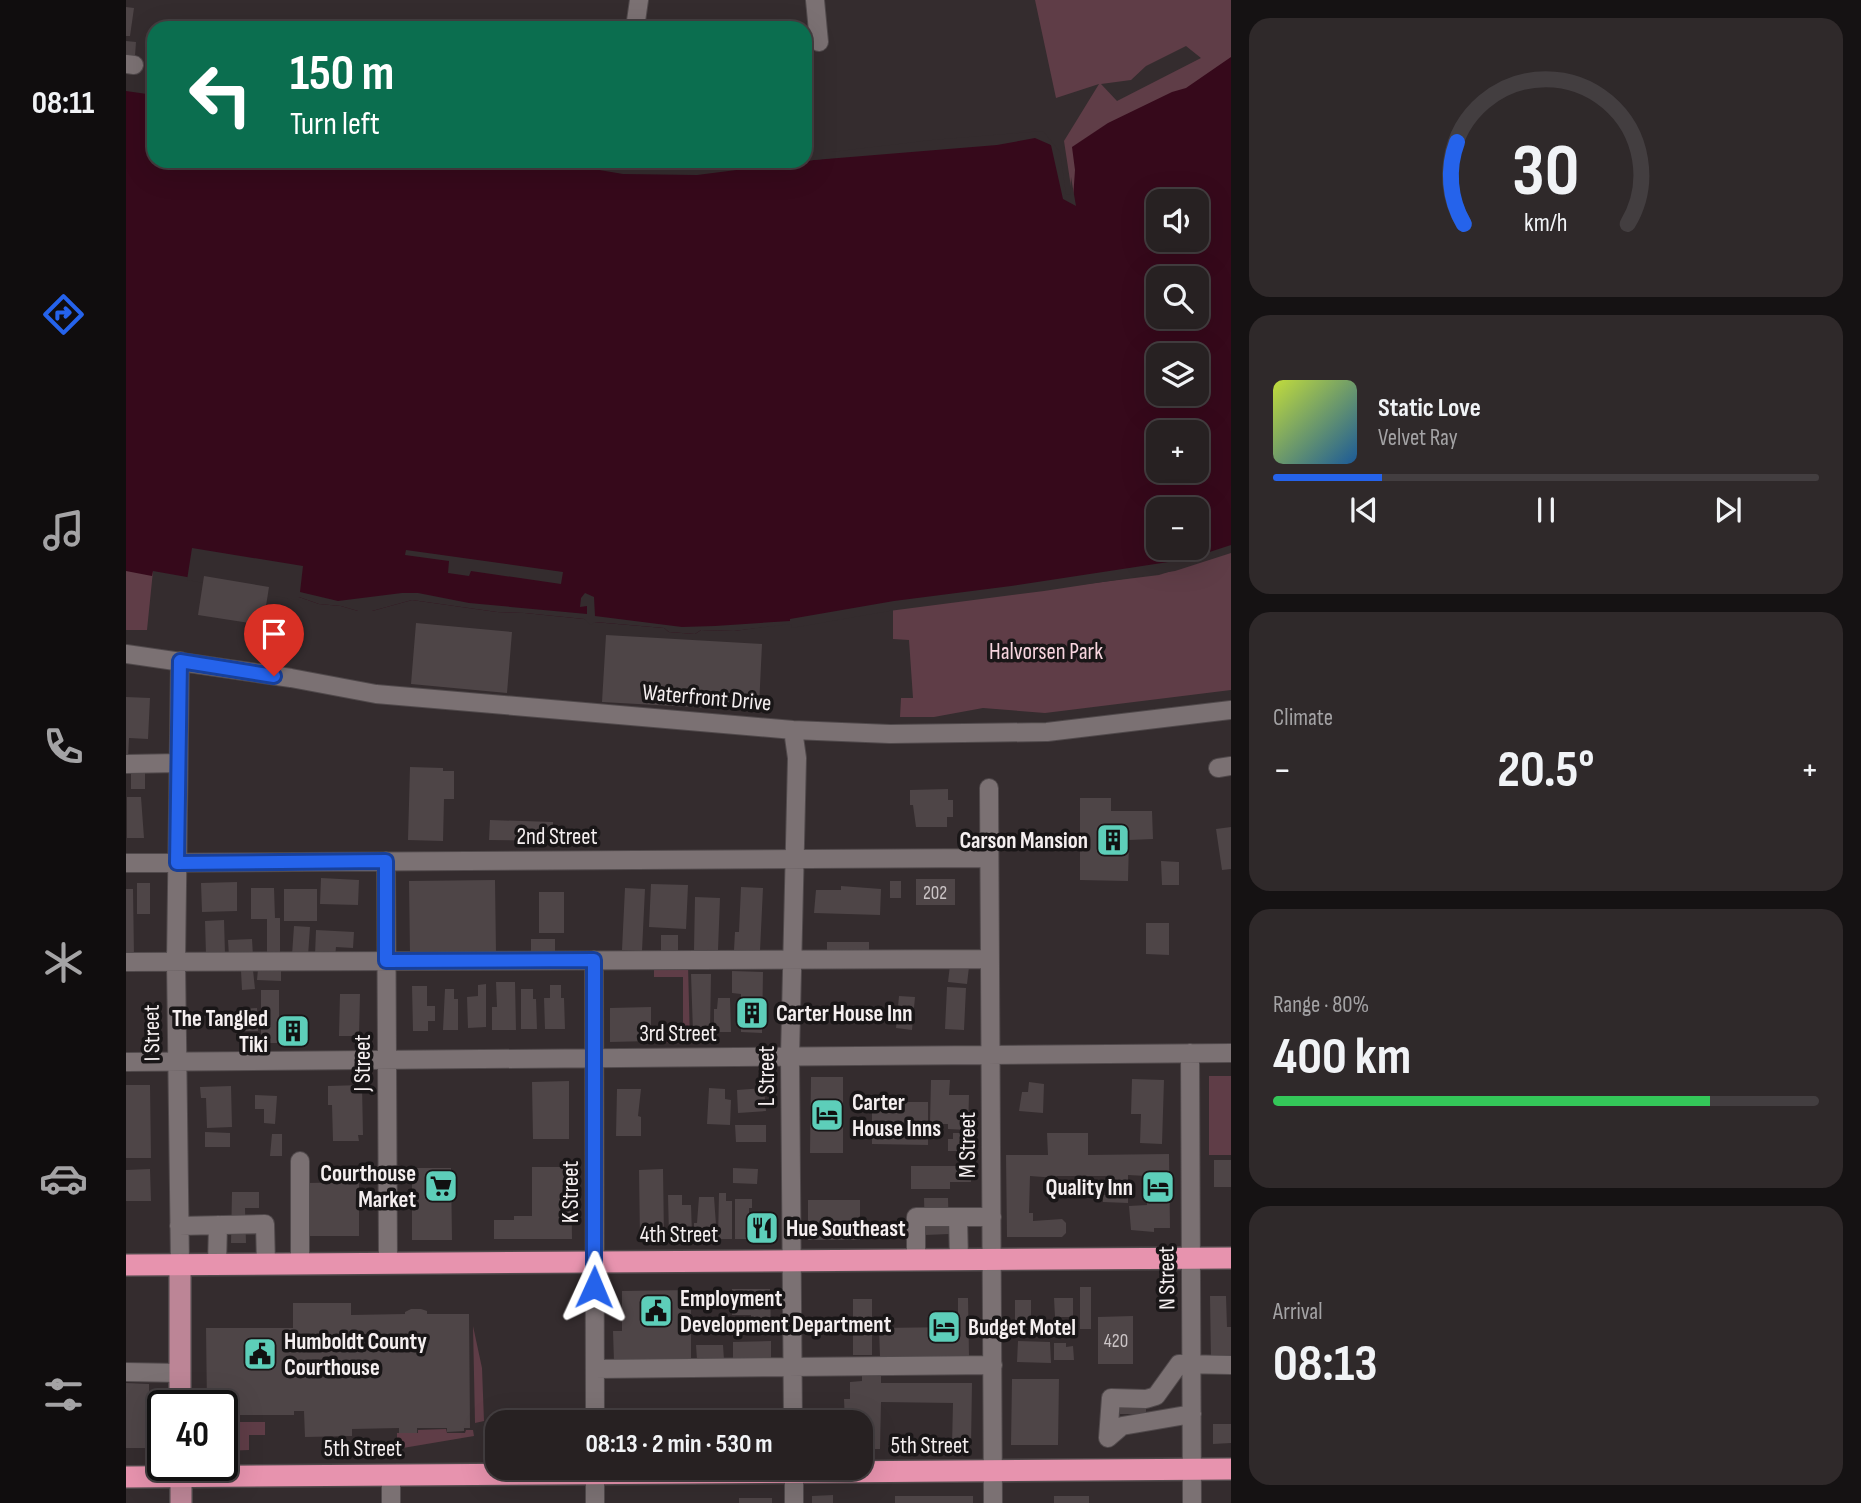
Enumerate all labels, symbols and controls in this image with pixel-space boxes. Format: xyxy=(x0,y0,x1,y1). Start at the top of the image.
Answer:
text: 150 m xyxy=(290,45,394,104)
icon: left xyxy=(175,49,266,140)
text: 08:11 xyxy=(32,84,94,123)
text: Turn left xyxy=(290,105,380,144)
text: 30 xyxy=(1512,128,1580,216)
map controls xyxy=(1146,189,1209,560)
button: sound xyxy=(1146,189,1209,252)
text: km/h xyxy=(1524,207,1568,238)
button: search xyxy=(1146,266,1209,329)
icon: directions xyxy=(39,290,88,339)
button: layers xyxy=(1146,343,1209,406)
text: Static Love xyxy=(1378,393,1481,424)
button: + xyxy=(1146,420,1209,483)
text: Velvet Ray xyxy=(1378,424,1458,452)
icon: previous xyxy=(1345,491,1383,529)
icon: pause xyxy=(1527,491,1565,529)
icon: next xyxy=(1709,491,1747,529)
button: − xyxy=(1146,497,1209,560)
icon: music xyxy=(39,506,88,555)
pin xyxy=(244,604,304,676)
icon: arrive xyxy=(255,615,293,653)
park label: Halvorsen Park xyxy=(989,638,1103,666)
street label: Waterfront Drive xyxy=(641,678,773,718)
text: Climate xyxy=(1273,704,1333,732)
icon: phone xyxy=(39,722,88,771)
text: 20.5° xyxy=(1497,739,1595,802)
text: − xyxy=(1273,748,1292,793)
text: + xyxy=(1800,748,1819,793)
building icon: Carson Mansion xyxy=(1094,821,1132,859)
street label: 2nd Street xyxy=(516,823,598,851)
place label: Carson Mansion xyxy=(959,827,1088,855)
house number: 202 xyxy=(923,882,947,905)
icon: climate xyxy=(39,938,88,987)
text: Range · 80% xyxy=(1273,991,1369,1019)
building icon: Carter House Inn xyxy=(733,994,771,1032)
place label: Carter House Inn xyxy=(776,1000,913,1028)
street label: I Street xyxy=(138,1004,166,1062)
place label: The Tangled Tiki xyxy=(172,1005,268,1059)
building icon: The Tangled Tiki xyxy=(274,1012,312,1050)
street label: 3rd Street xyxy=(639,1020,717,1048)
text: 400 km xyxy=(1273,1026,1411,1089)
street label: J Street xyxy=(349,1035,377,1092)
street label: L Street xyxy=(753,1046,781,1106)
place label: Carter House Inns xyxy=(852,1089,941,1143)
hotel icon: Carter House Inns xyxy=(808,1096,846,1134)
street label: M Street xyxy=(954,1112,982,1178)
icon: car xyxy=(39,1154,88,1203)
place label: Courthouse Market xyxy=(320,1160,416,1214)
street label: K Street xyxy=(557,1161,585,1223)
supermarket icon: Courthouse Market xyxy=(422,1167,460,1205)
hotel icon: Quality Inn xyxy=(1139,1168,1177,1206)
place label: Quality Inn xyxy=(1045,1174,1133,1202)
restaurant icon: Hue Southeast xyxy=(743,1209,781,1247)
place label: Hue Southeast xyxy=(786,1215,906,1243)
street label: 4th Street xyxy=(640,1221,718,1249)
street label: N Street xyxy=(1152,1246,1182,1310)
position arrow xyxy=(557,1250,631,1324)
place label: Employment Development Department xyxy=(680,1285,892,1339)
public building icon: Employment Development Department xyxy=(637,1292,675,1330)
text: Arrival xyxy=(1273,1298,1322,1326)
hotel icon: Budget Motel xyxy=(925,1308,963,1346)
place label: Budget Motel xyxy=(968,1314,1076,1342)
place label: Humboldt County Courthouse xyxy=(284,1328,427,1382)
house number: 420 xyxy=(1104,1330,1128,1353)
text: 08:13 xyxy=(1273,1333,1378,1396)
public building icon: Humboldt County Courthouse xyxy=(241,1335,279,1373)
icon: filters xyxy=(39,1370,88,1419)
speed limit sign: 40 xyxy=(147,1390,238,1481)
text: 08:13 · 2 min · 530 m xyxy=(585,1429,773,1460)
street label: 5th Street xyxy=(891,1432,969,1460)
street label: 5th Street xyxy=(324,1435,402,1463)

